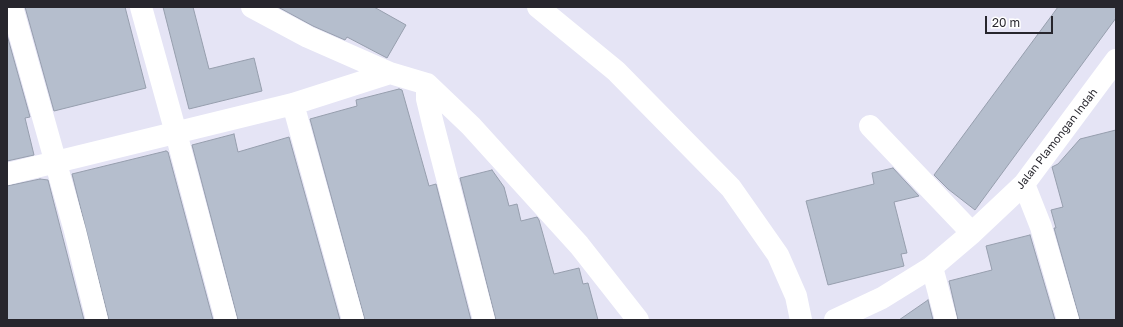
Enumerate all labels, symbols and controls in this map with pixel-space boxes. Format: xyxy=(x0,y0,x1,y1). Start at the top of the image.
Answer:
scale bar xyxy=(987,8,1055,34)
text: 20 m xyxy=(992,15,1020,30)
street label: Jalan Plamongan Indah xyxy=(1014,86,1100,192)

